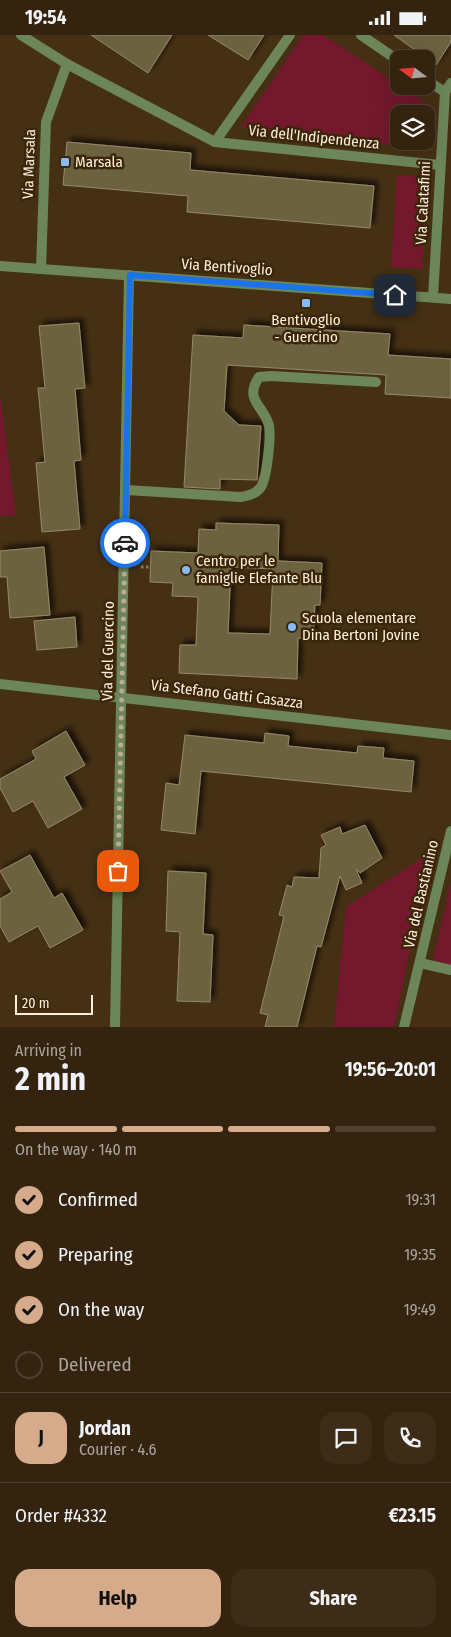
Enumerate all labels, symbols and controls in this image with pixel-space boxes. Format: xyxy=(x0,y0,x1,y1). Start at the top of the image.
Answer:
text: 19:54 xyxy=(25,6,66,29)
north arrow xyxy=(390,50,435,95)
map controls xyxy=(390,50,435,150)
button: layers xyxy=(390,105,435,150)
street label: Via dell'Indipendenza xyxy=(247,121,381,153)
street label: Via Marsala xyxy=(19,129,39,199)
place label: Marsala xyxy=(75,153,123,171)
marker: Marsala xyxy=(59,156,71,168)
street label: Via Calatafimi xyxy=(412,161,434,245)
street label: Via Bentivoglio xyxy=(181,255,273,279)
pin xyxy=(374,274,416,316)
icon: home xyxy=(381,281,409,309)
marker: Bentivoglio - Guercino xyxy=(300,297,312,309)
place label: Bentivoglio - Guercino xyxy=(271,311,341,346)
courier xyxy=(100,518,150,568)
icon: car xyxy=(111,529,139,557)
place label: Centro per le famiglie Elefante Blu xyxy=(196,552,322,587)
marker: Centro per le famiglie Elefante Blu xyxy=(180,564,192,576)
street label: Via del Guercino xyxy=(98,601,118,701)
place label: Scuola elementare Dina Bertoni Jovine xyxy=(302,609,420,644)
marker: Scuola elementare Dina Bertoni Jovine xyxy=(286,621,298,633)
street label: Via Stefano Gatti Casazza xyxy=(150,676,304,712)
street label: Via del Bastianino xyxy=(400,838,442,950)
pin xyxy=(97,850,139,892)
icon: bag xyxy=(104,857,132,885)
scale bar xyxy=(15,992,92,1015)
text: 20 m xyxy=(22,995,50,1012)
text: Arriving in xyxy=(15,1041,82,1060)
text: 19:56–20:01 xyxy=(345,1058,436,1081)
text: 2 min xyxy=(15,1060,86,1098)
text: On the way · 140 m xyxy=(15,1140,137,1159)
icon: check xyxy=(15,1186,43,1214)
text: Confirmed xyxy=(58,1188,138,1211)
text: 19:31 xyxy=(405,1190,436,1209)
icon: check xyxy=(15,1241,43,1269)
text: Preparing xyxy=(58,1243,133,1266)
text: 19:35 xyxy=(404,1245,436,1264)
icon: check xyxy=(15,1296,43,1324)
text: On the way xyxy=(58,1298,144,1321)
text: 19:49 xyxy=(403,1300,436,1319)
text: Delivered xyxy=(58,1353,132,1376)
button: chat xyxy=(320,1412,372,1464)
button: phone xyxy=(384,1412,436,1464)
text: Jordan xyxy=(79,1417,131,1440)
text: J xyxy=(38,1426,44,1449)
text: Courier · 4.6 xyxy=(79,1440,157,1459)
text: Order #4332 xyxy=(15,1504,107,1527)
text: €23.15 xyxy=(388,1504,436,1527)
button: Help xyxy=(15,1569,221,1627)
button: Share xyxy=(231,1569,436,1627)

